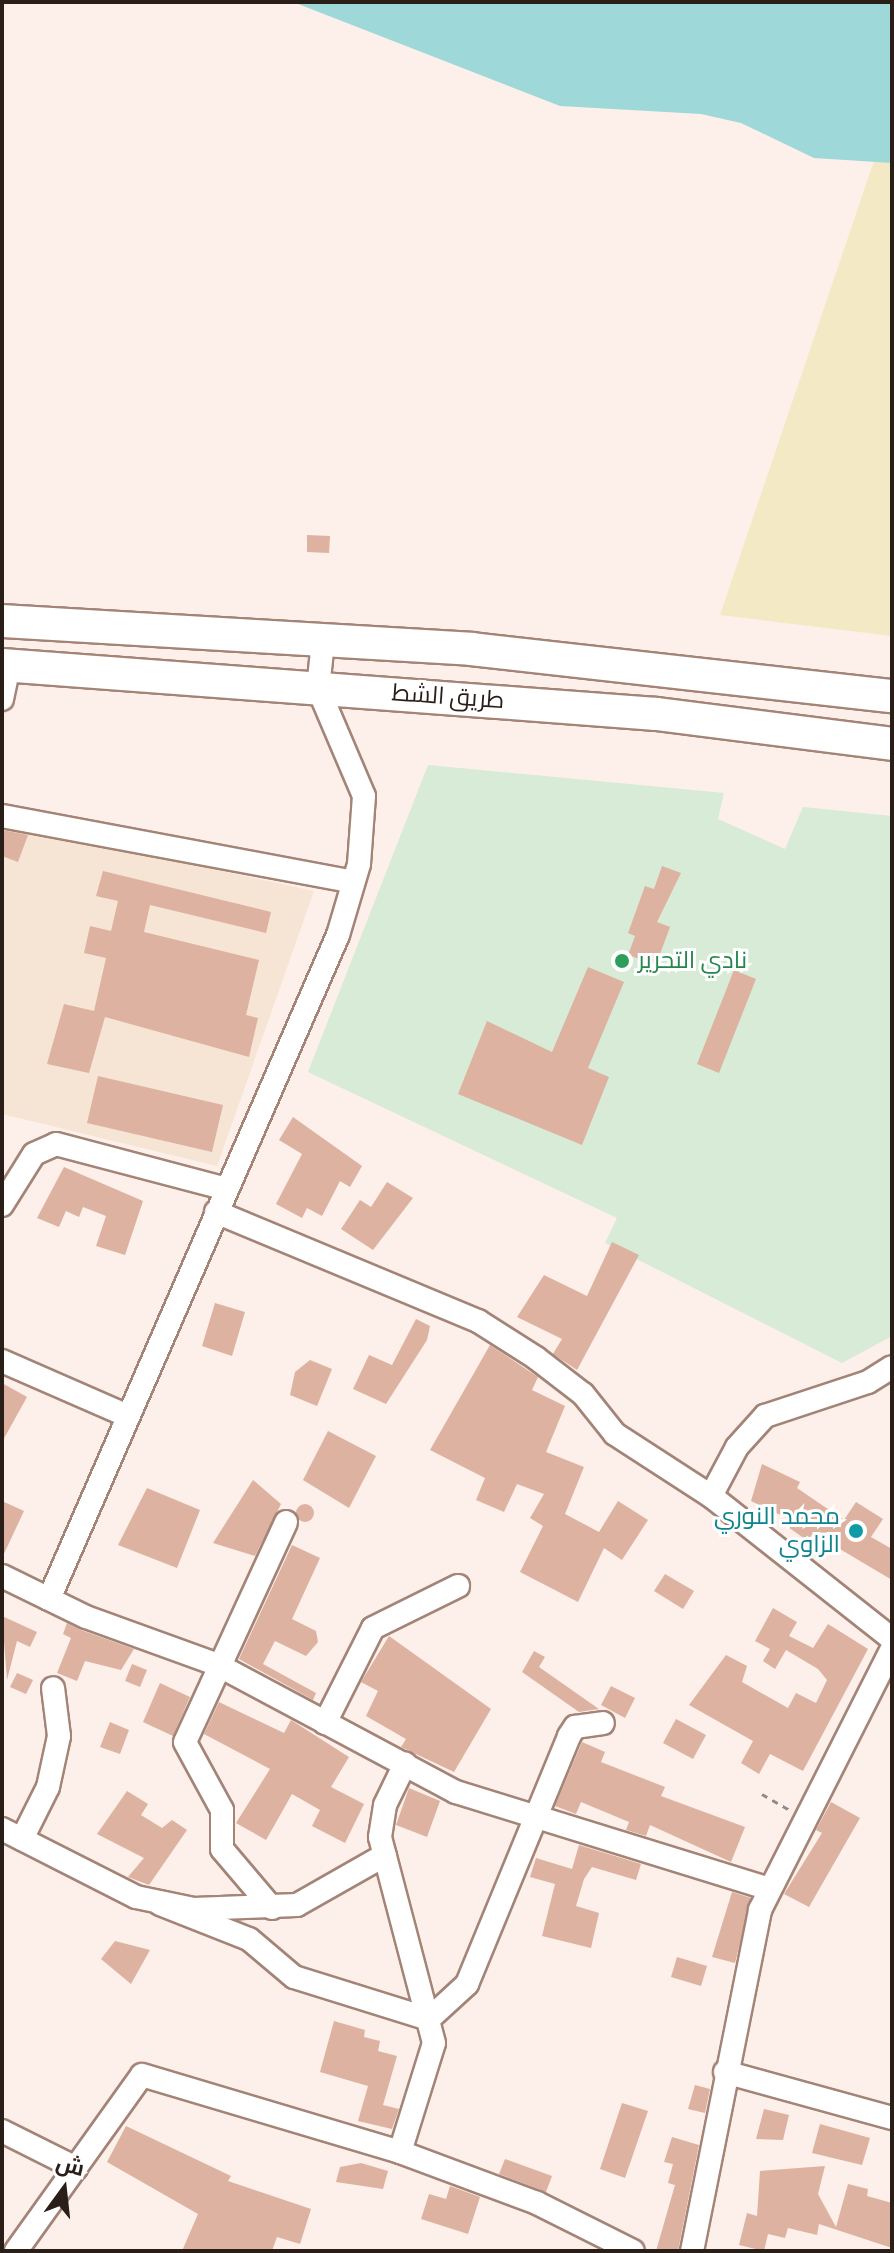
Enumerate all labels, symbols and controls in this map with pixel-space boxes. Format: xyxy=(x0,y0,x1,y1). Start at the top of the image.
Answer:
street label: طريق الشط xyxy=(391,679,505,715)
place label: نادي التحرير xyxy=(638,947,747,975)
marker: نادي التحرير xyxy=(613,952,631,970)
place label: محمد النوري الزاوي xyxy=(714,1503,840,1559)
marker: محمد النوري الزاوي xyxy=(847,1522,865,1540)
north arrow xyxy=(24,2149,104,2229)
text: ش xyxy=(53,2149,87,2182)

